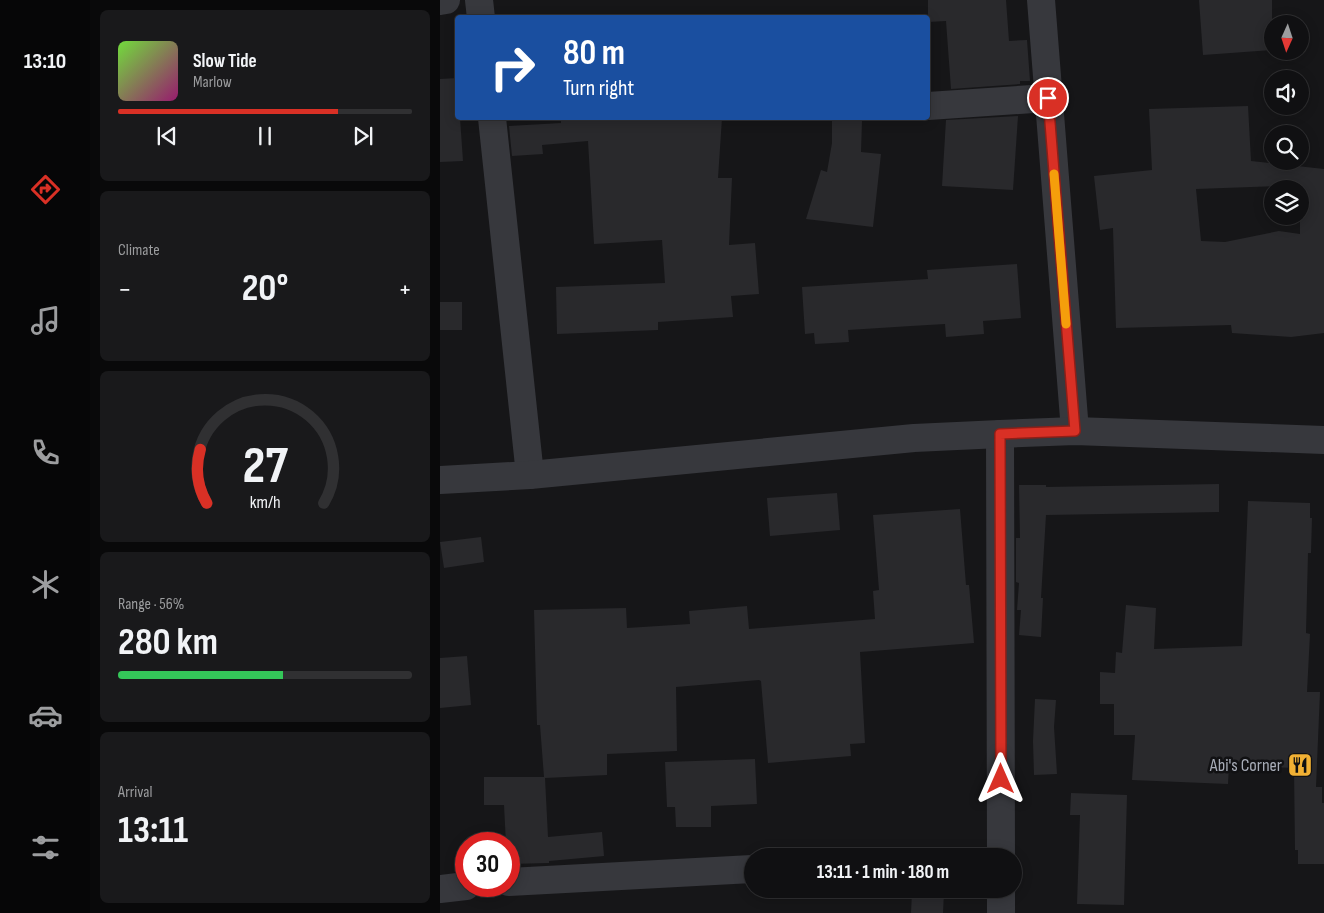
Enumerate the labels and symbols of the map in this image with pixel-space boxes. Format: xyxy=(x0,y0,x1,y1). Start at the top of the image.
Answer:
north arrow xyxy=(1264,15,1309,60)
pin xyxy=(1027,77,1069,119)
position arrow xyxy=(974,752,1026,804)
restaurant icon: Abi's Corner xyxy=(1287,752,1313,778)
place label: Abi's Corner xyxy=(1209,755,1282,776)
speed limit sign: 30 xyxy=(455,832,520,897)

